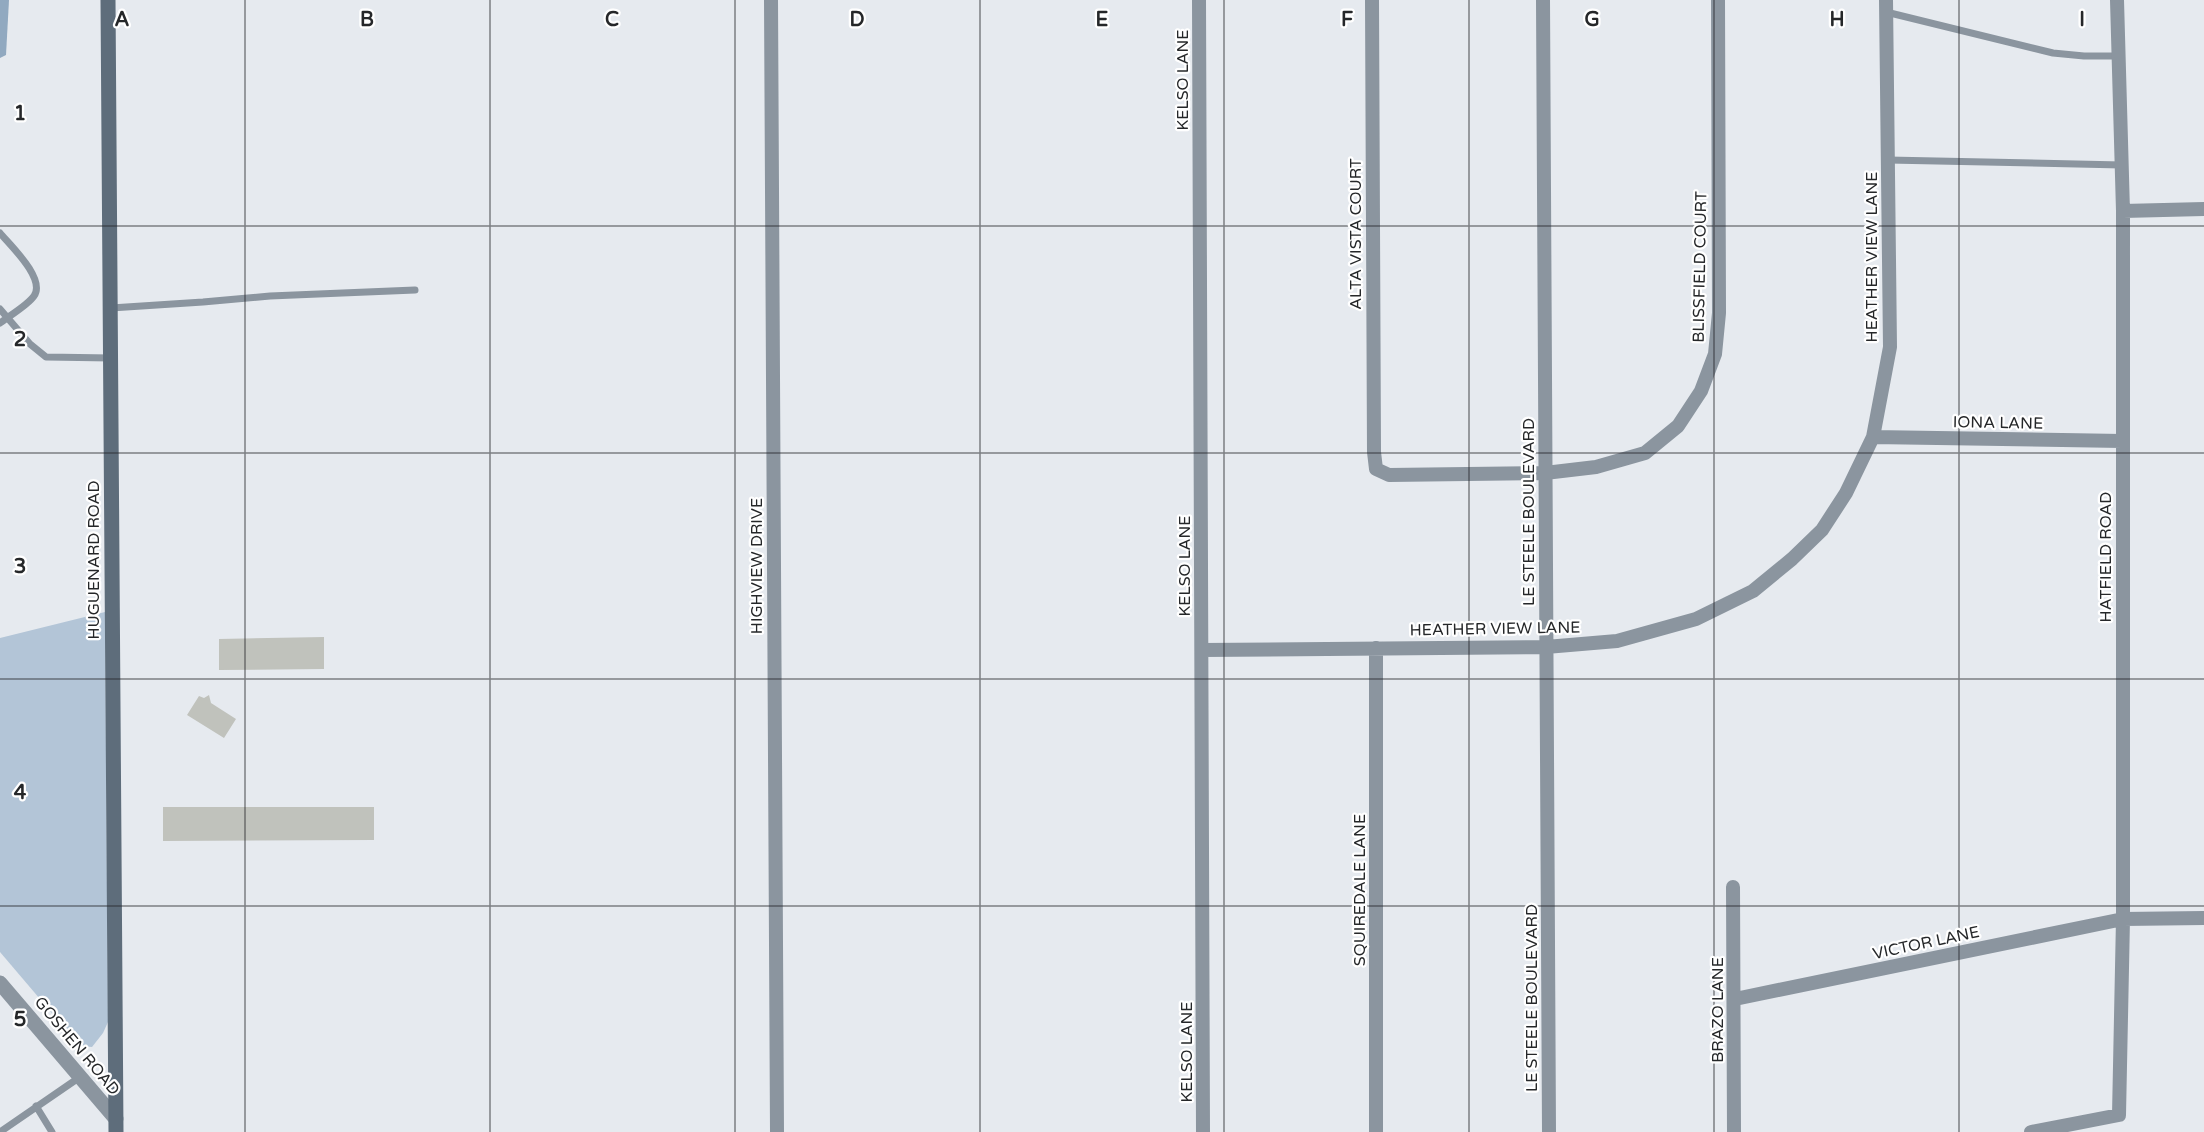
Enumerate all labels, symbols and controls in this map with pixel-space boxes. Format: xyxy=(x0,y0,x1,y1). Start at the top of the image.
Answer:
text: A xyxy=(115,8,130,32)
text: B xyxy=(360,8,374,32)
text: C xyxy=(605,8,619,32)
text: D xyxy=(849,8,865,32)
text: E xyxy=(1096,8,1109,32)
text: F xyxy=(1341,8,1353,32)
text: G xyxy=(1584,8,1600,32)
text: H xyxy=(1829,8,1845,32)
text: I xyxy=(2079,8,2085,32)
street label: KELSO LANE xyxy=(1173,29,1193,131)
text: 1 xyxy=(14,102,26,126)
street label: ALTA VISTA COURT xyxy=(1346,158,1366,310)
street label: HEATHER VIEW LANE xyxy=(1862,172,1882,342)
street label: BLISSFIELD COURT xyxy=(1689,191,1711,343)
text: 2 xyxy=(14,328,26,352)
street label: IONA LANE xyxy=(1953,412,2043,434)
street label: LE STEELE BOULEVARD xyxy=(1519,418,1539,606)
street label: HUGUENARD ROAD xyxy=(84,480,104,640)
street label: HATFIELD ROAD xyxy=(2096,492,2116,622)
street label: HIGHVIEW DRIVE xyxy=(747,498,767,634)
street label: KELSO LANE xyxy=(1175,515,1195,617)
text: 3 xyxy=(14,555,26,579)
street label: HEATHER VIEW LANE xyxy=(1409,618,1581,640)
text: 4 xyxy=(14,781,27,805)
street label: SQUIREDALE LANE xyxy=(1350,814,1370,966)
street label: LE STEELE BOULEVARD xyxy=(1522,904,1542,1092)
street label: VICTOR LANE xyxy=(1871,922,1981,964)
street label: BRAZO LANE xyxy=(1708,957,1728,1063)
street label: GOSHEN ROAD xyxy=(30,993,124,1099)
street label: KELSO LANE xyxy=(1177,1001,1197,1103)
text: 5 xyxy=(14,1008,26,1032)

